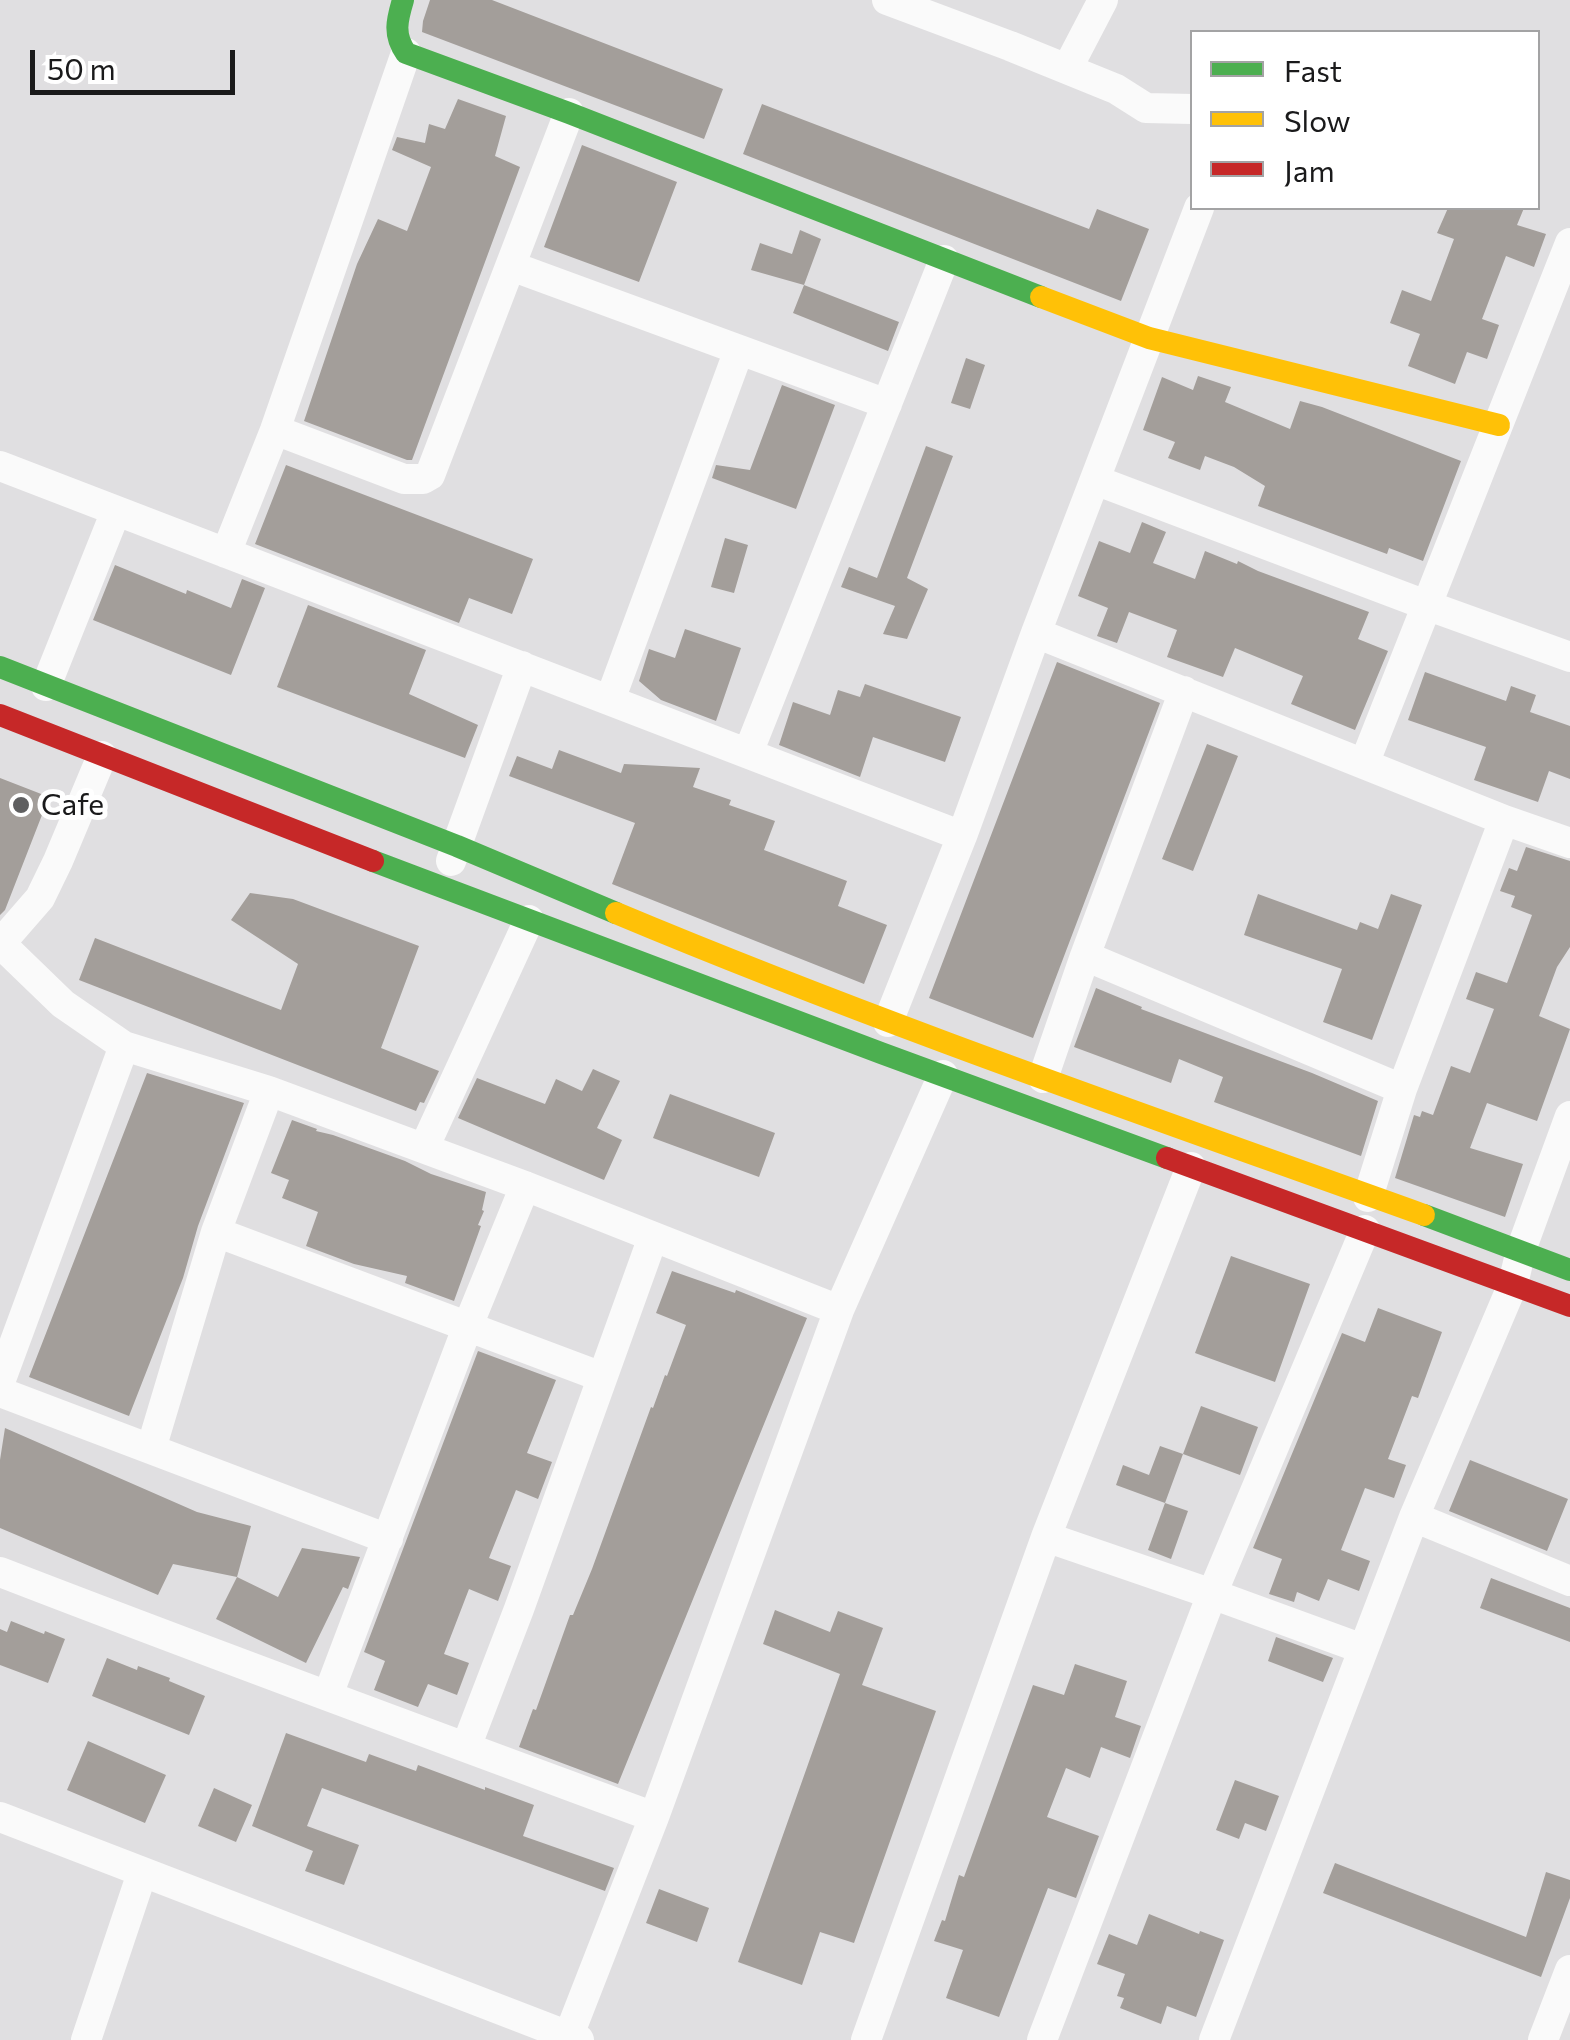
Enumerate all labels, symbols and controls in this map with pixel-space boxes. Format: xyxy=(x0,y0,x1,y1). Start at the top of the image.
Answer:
scale bar xyxy=(35,30,240,92)
legend xyxy=(1190,30,1540,210)
text: 50 m xyxy=(47,49,116,86)
text: Fast xyxy=(1284,51,1342,88)
text: Slow xyxy=(1284,101,1351,138)
text: Jam xyxy=(1284,151,1335,188)
place label: Cafe xyxy=(41,787,104,823)
marker: Cafe xyxy=(10,794,32,816)

